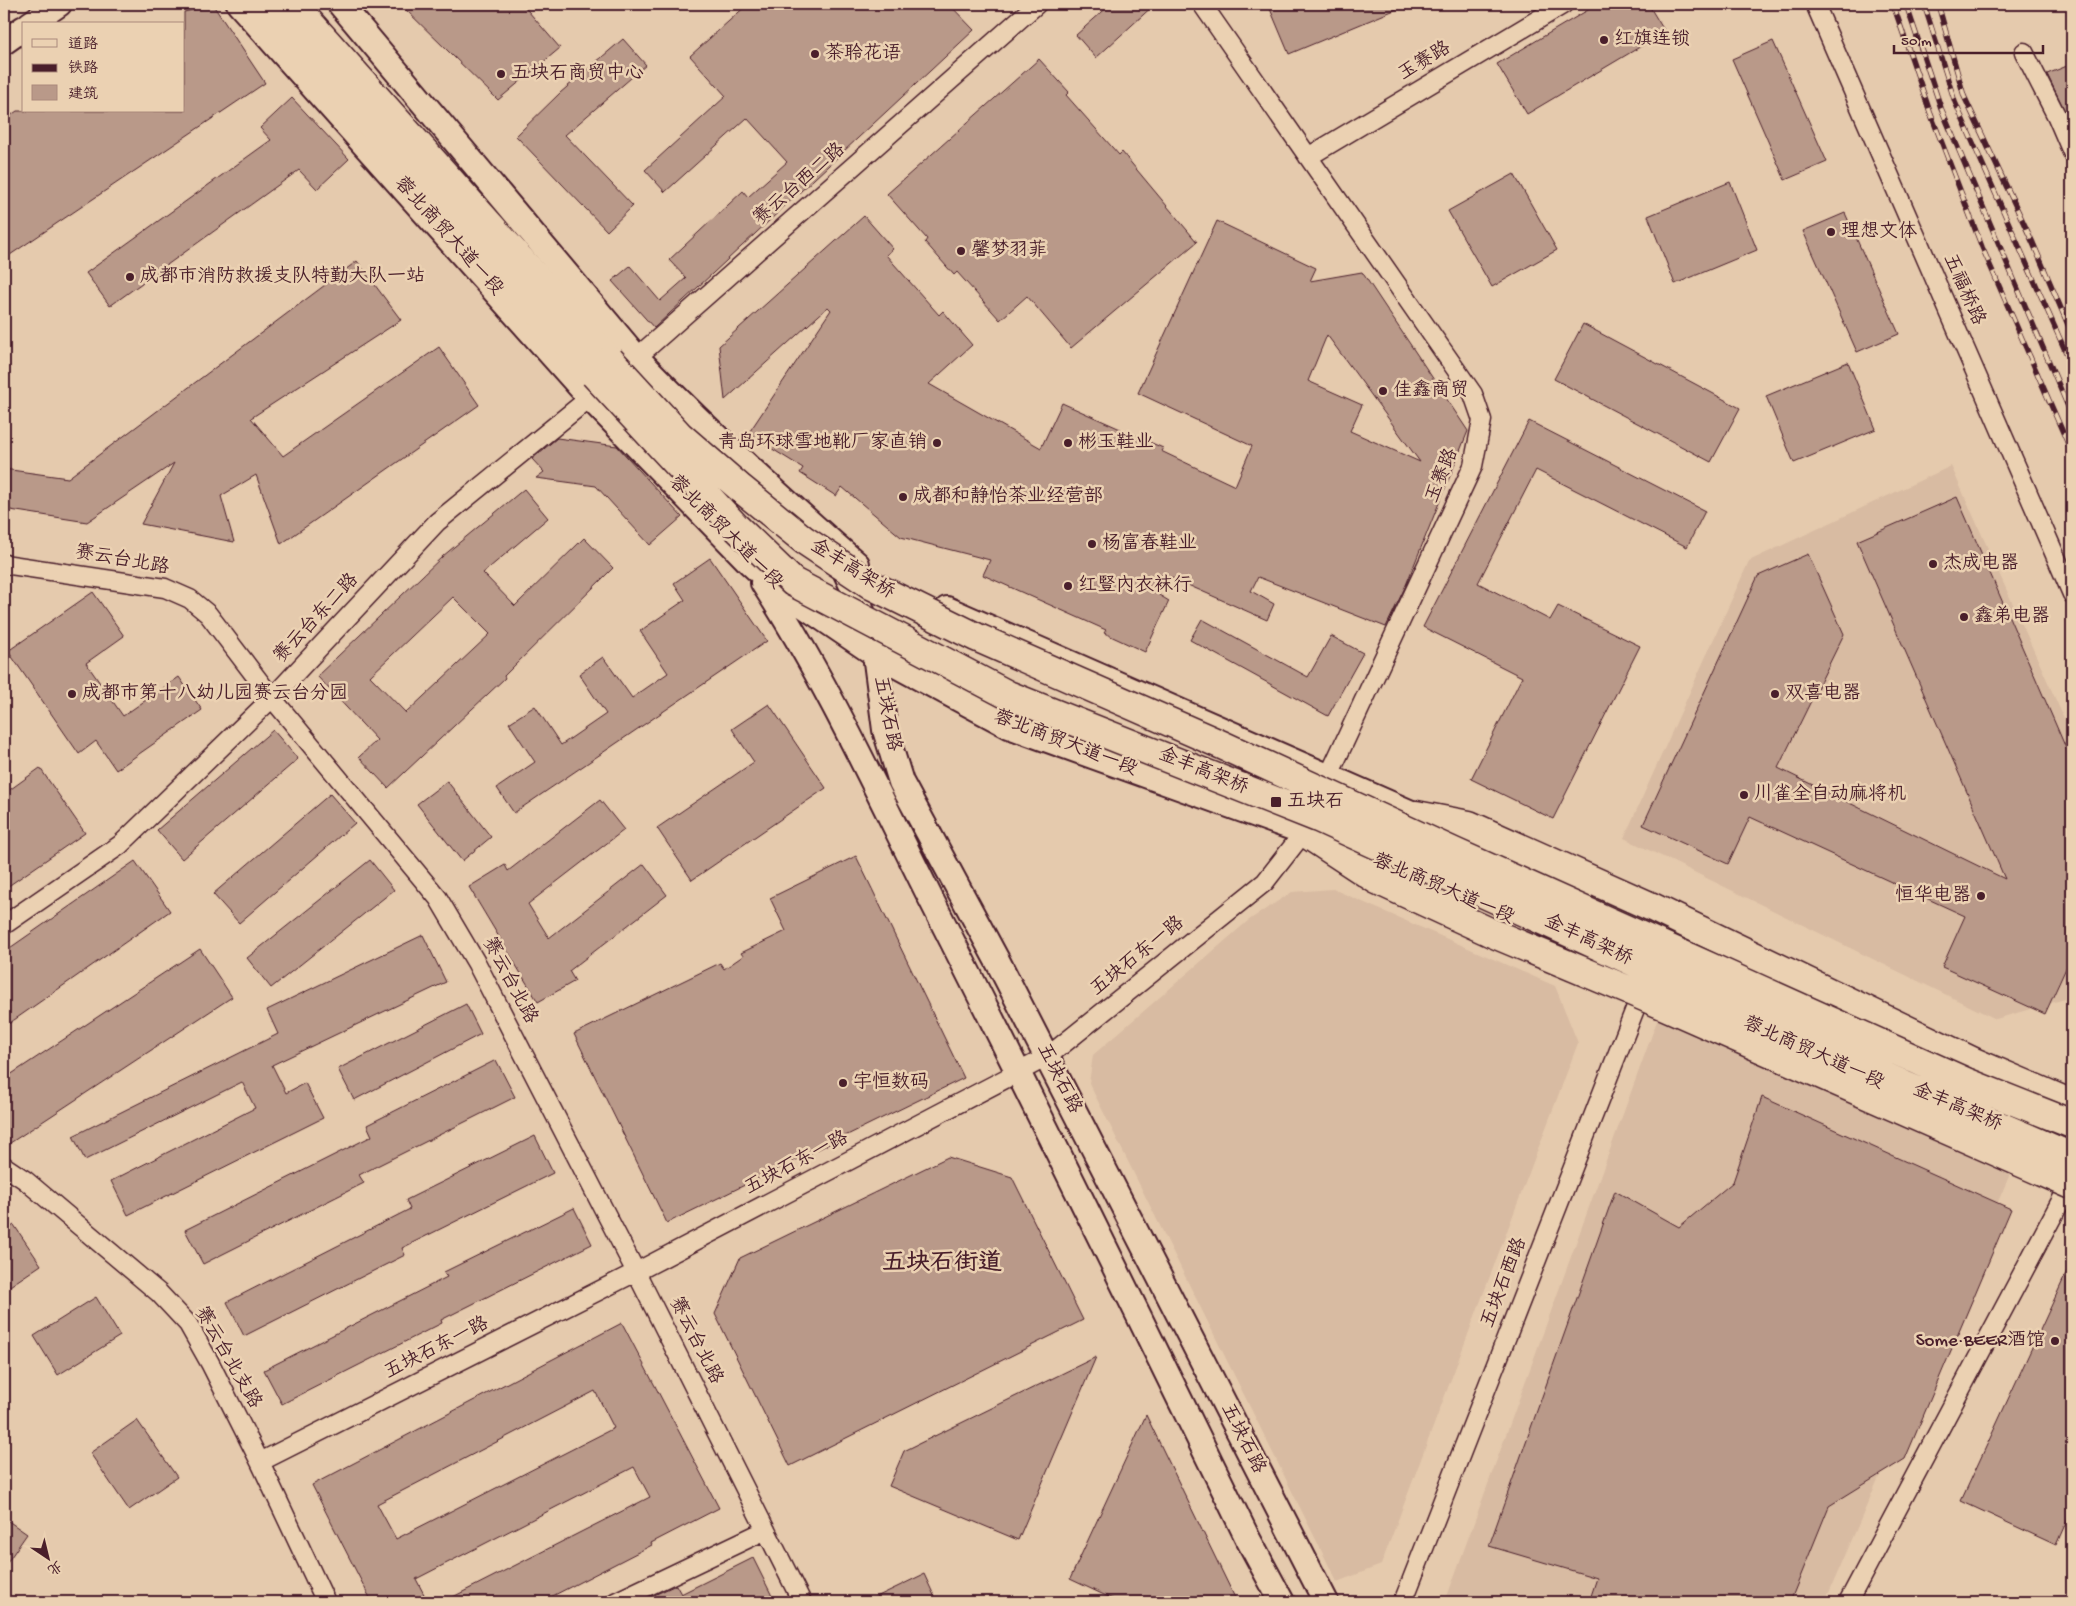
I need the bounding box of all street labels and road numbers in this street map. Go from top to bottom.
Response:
street label: 玉赛路 [1394,37,1455,87]
street label: 赛云台西二路 [749,138,851,231]
street label: 蓉北商贸大道一段 [389,172,508,301]
street label: 五福桥路 [1937,250,1990,329]
street label: 玉赛路 [1421,445,1464,507]
street label: 蓉北商贸大道一段 [663,470,788,595]
street label: 金丰高架桥 [806,534,899,605]
street label: 赛云台北路 [73,540,171,581]
street label: 赛云台东二路 [269,569,364,669]
street label: 五块石路 [867,674,906,754]
street label: 蓉北商贸大道一段 [990,705,1140,782]
street label: 金丰高架桥 [1155,743,1252,800]
street label: 蓉北商贸大道一段 [1369,849,1518,930]
street label: 金丰高架桥 [1540,910,1636,972]
street label: 五块石东一路 [1086,911,1190,1002]
street label: 赛云台北路 [477,933,542,1028]
street label: 蓉北商贸大道一段 [1739,1012,1888,1095]
street label: 五块石路 [1030,1039,1086,1118]
street label: 金丰高架桥 [1909,1078,2006,1137]
street label: 五块石东一路 [741,1126,853,1201]
street label: 五块石西路 [1476,1234,1533,1331]
street label: 赛云台北路 [663,1293,728,1389]
street label: 赛云台北支路 [189,1302,266,1413]
street label: 五块石东一路 [381,1312,493,1385]
street label: 五块石路 [1214,1399,1270,1478]

